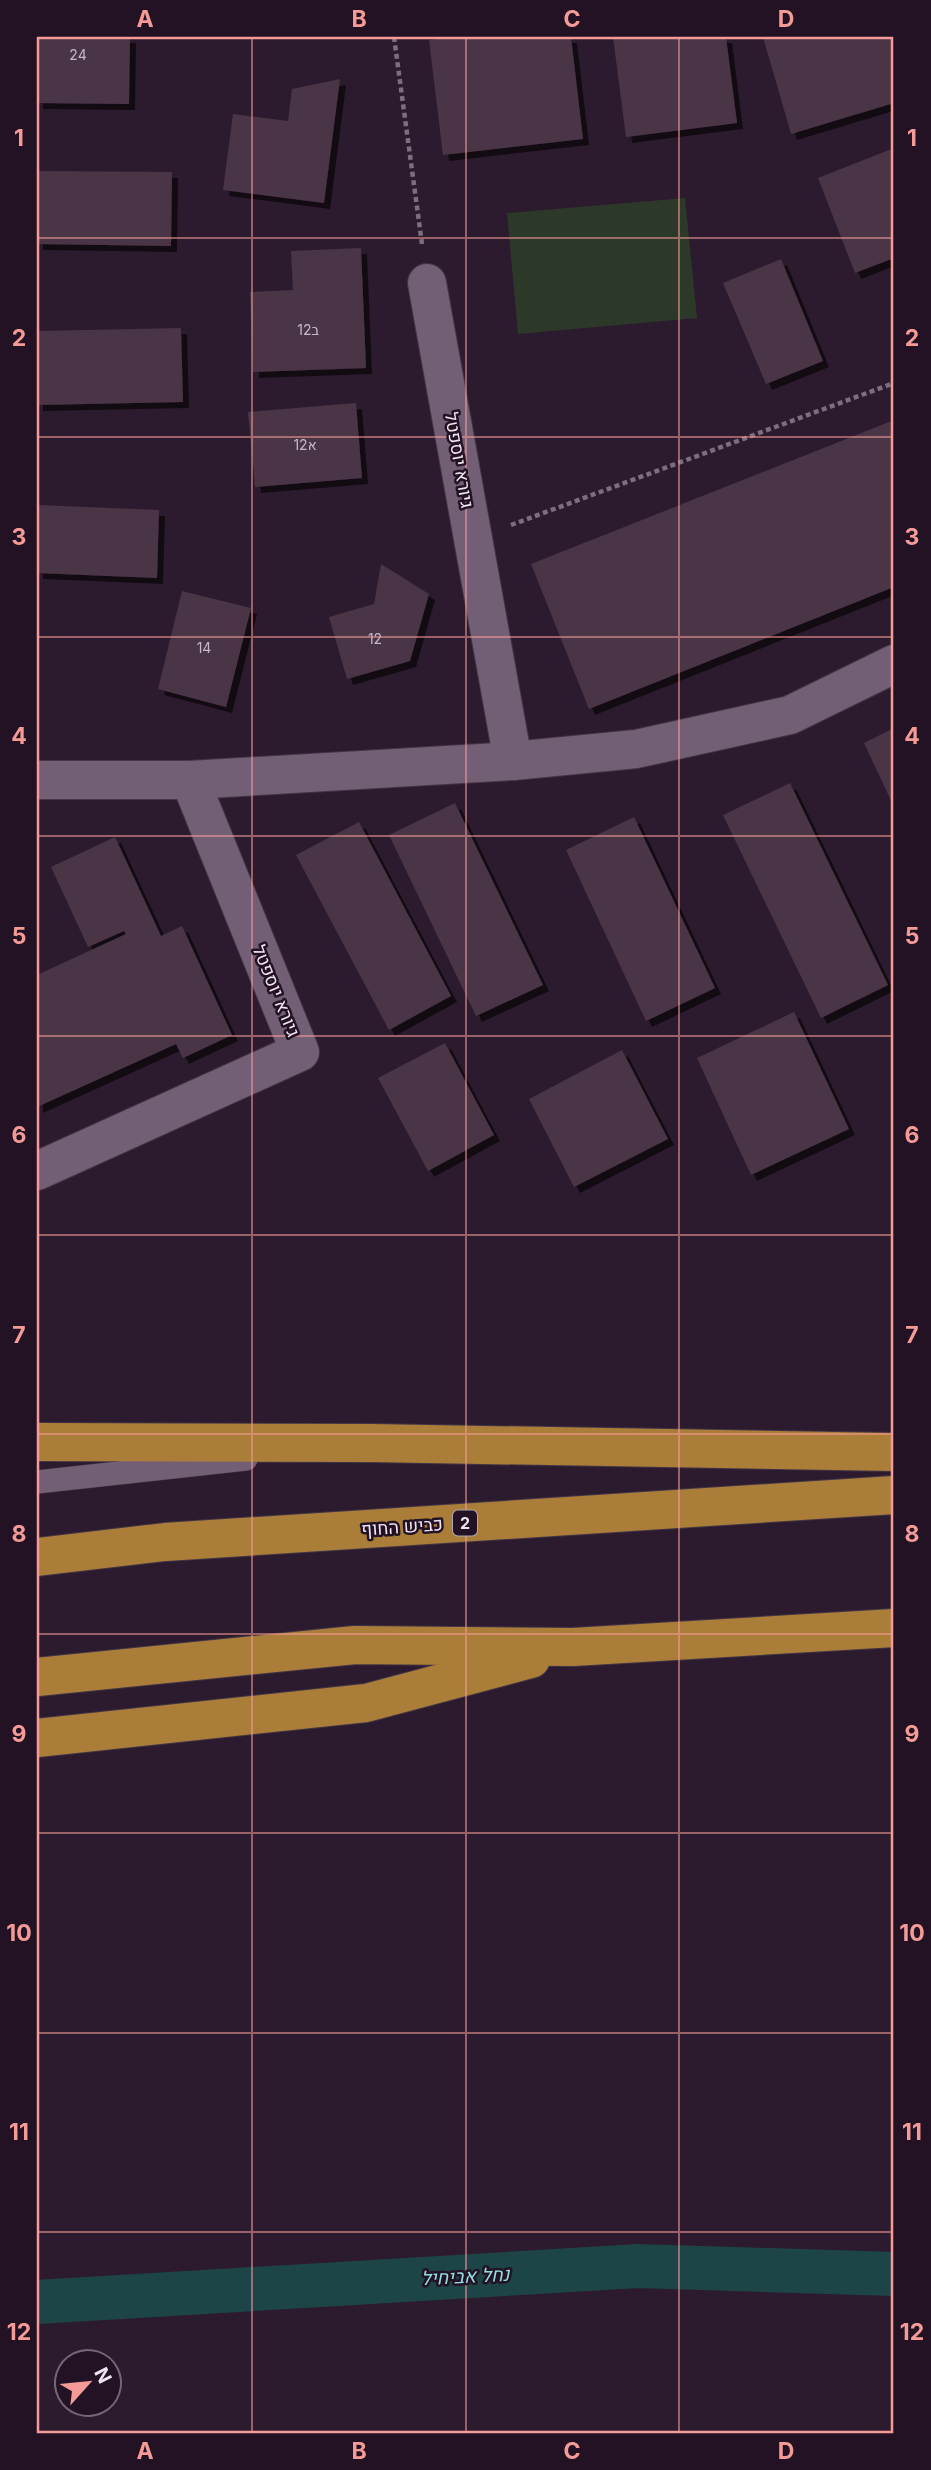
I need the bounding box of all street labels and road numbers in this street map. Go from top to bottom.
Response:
street label: גיורא יוספטל [441,410,478,510]
street label: גיורא יוספטל [249,942,304,1040]
road number: 2 [453,1511,477,1536]
street label: כביש החוף [361,1513,443,1540]

